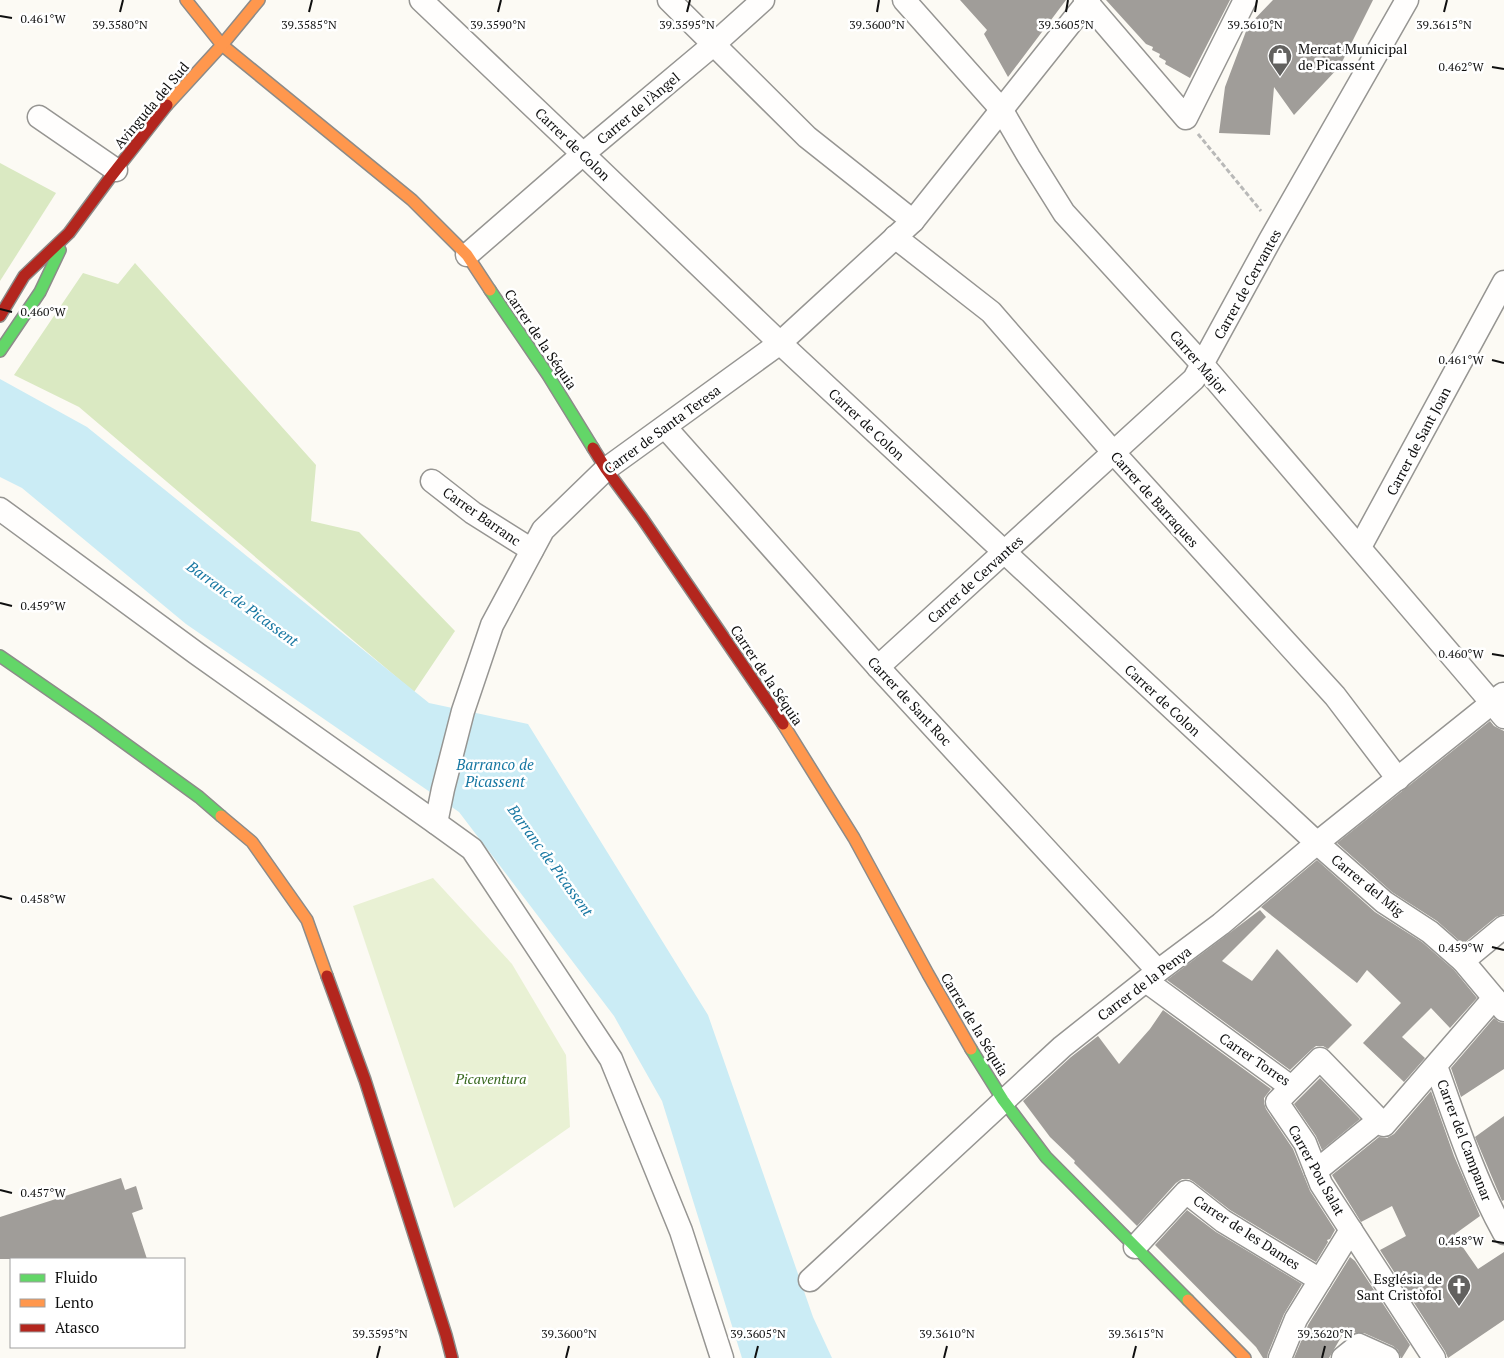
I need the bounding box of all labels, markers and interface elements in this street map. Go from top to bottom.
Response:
text: 0.461°W [20,11,66,26]
text: 39.3580°N [92,17,148,32]
text: 39.3585°N [281,17,337,32]
text: 39.3590°N [470,17,526,32]
text: 39.3595°N [659,17,715,32]
text: 39.3600°N [849,17,905,32]
text: 39.3605°N [1038,17,1094,32]
text: 39.3610°N [1227,17,1283,32]
text: 39.3615°N [1416,17,1472,32]
place label: Mercat Municipal de Picassent [1298,39,1407,74]
shop icon: Mercat Municipal de Picassent [1267,43,1293,77]
street label: Avinguda del Sud [109,58,193,152]
text: 0.462°W [1438,59,1484,74]
street label: Carrer de l'Àngel [592,68,684,148]
street label: Carrer de Colon [531,103,615,185]
street label: Carrer de Cervantes [1209,226,1285,342]
street label: Carrer de la Séquia [500,285,582,393]
text: 0.460°W [20,304,66,319]
street label: Carrer Major [1166,326,1232,399]
text: 0.461°W [1438,352,1484,367]
street label: Carrer de Santa Teresa [600,380,724,478]
street label: Carrer de Sant Joan [1381,383,1455,499]
street label: Carrer de Colon [825,384,910,465]
street label: Carrer de Barraques [1107,447,1203,551]
street label: Carrer Barranc [439,482,525,550]
street label: Carrer de Cervantes [923,531,1027,627]
water label: Barranc de Picassent [182,555,304,651]
text: 0.459°W [20,598,66,613]
street label: Carrer de la Séquia [726,621,808,729]
text: 0.460°W [1438,646,1484,661]
street label: Carrer de Sant Roc [864,652,956,750]
street label: Carrer de Colon [1121,660,1206,741]
water label: Barranco de Picassent [455,754,534,791]
water label: Barranc de Picassent [503,799,599,921]
street label: Carrer del Mig [1328,850,1409,921]
text: 0.458°W [20,891,66,906]
text: 0.459°W [1438,940,1484,955]
street label: Carrer de la Penya [1093,941,1195,1025]
street label: Carrer de la Séquia [937,969,1013,1079]
street label: Carrer Torres [1216,1028,1294,1090]
park label: Picaventura [455,1069,526,1088]
street label: Carrer del Campanar [1433,1076,1497,1204]
street label: Carrer Pou Salat [1284,1121,1350,1219]
text: 0.457°W [20,1185,66,1200]
street label: Carrer de les Dames [1190,1190,1304,1274]
text: 0.458°W [1438,1233,1484,1248]
legend [10,1258,185,1348]
text: Fluido [55,1267,97,1287]
place label: Església de Sant Cristòfol [1356,1269,1442,1304]
church icon: Església de Sant Cristòfol [1446,1273,1472,1307]
text: Lento [55,1292,94,1312]
text: Atasco [55,1317,99,1337]
text: 39.3595°N [352,1326,408,1341]
text: 39.3600°N [541,1326,597,1341]
text: 39.3605°N [730,1326,786,1341]
text: 39.3610°N [919,1326,975,1341]
text: 39.3615°N [1108,1326,1164,1341]
text: 39.3620°N [1297,1326,1353,1341]

